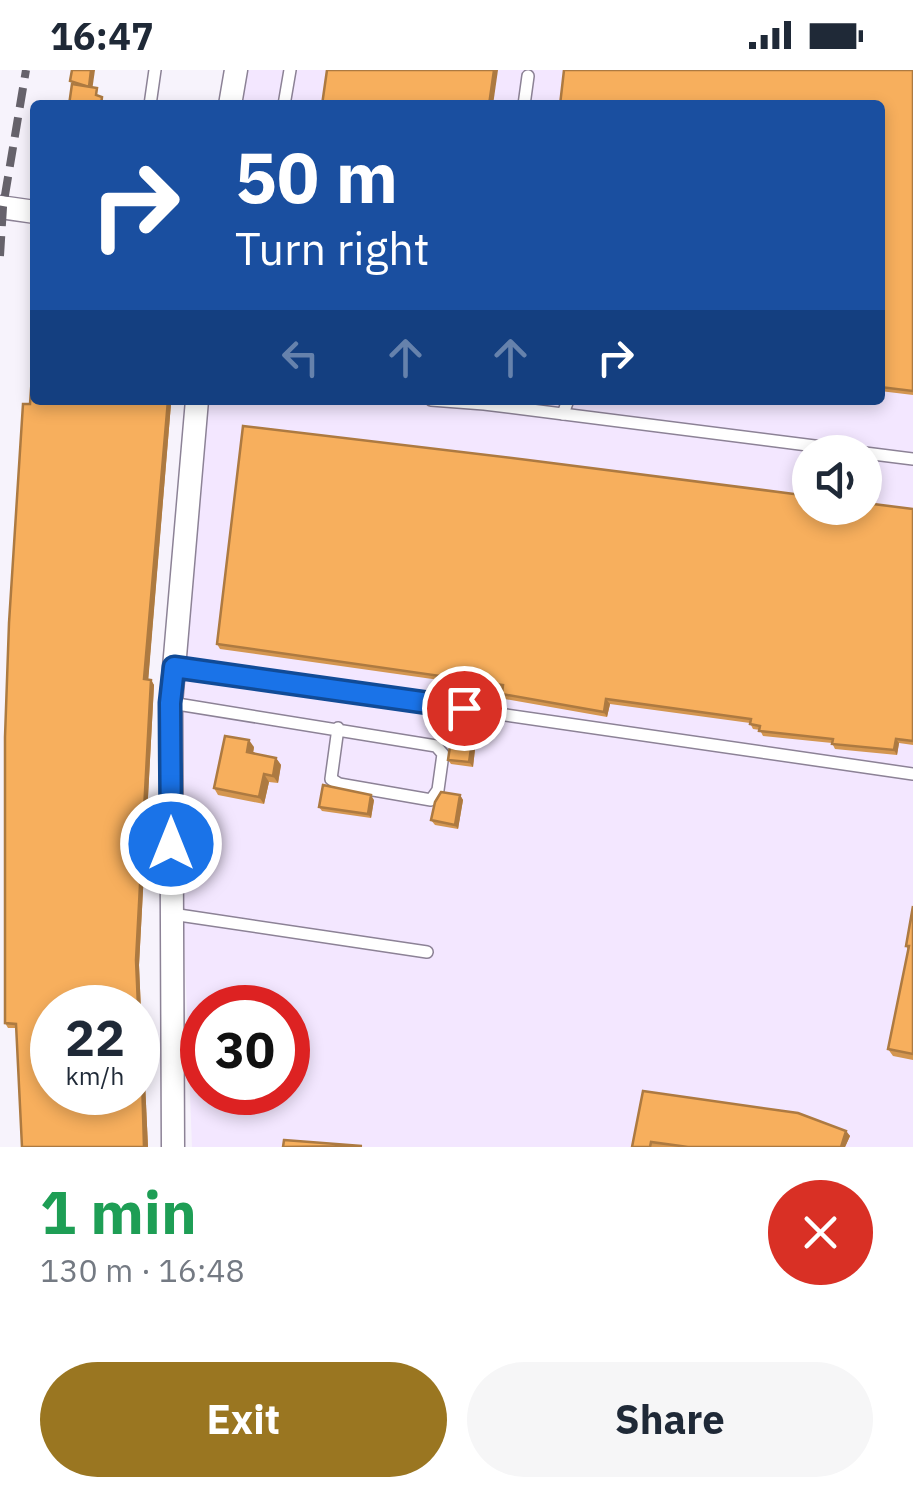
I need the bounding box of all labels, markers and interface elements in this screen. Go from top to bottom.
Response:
text: 16:47 [50,11,154,60]
text: 50 m [235,131,398,222]
icon: right [70,140,200,270]
text: Turn right [235,219,430,277]
icon: left [273,330,328,385]
icon: ahead [378,330,433,385]
icon: ahead [483,330,538,385]
icon: right [588,330,643,385]
map controls [792,435,882,525]
button: sound [792,435,882,525]
pin [422,666,507,751]
icon: arrive [437,681,492,736]
position arrow [119,792,223,896]
speed limit sign: 30 [180,985,310,1115]
text: 22 [65,1005,125,1070]
text: km/h [66,1059,124,1092]
text: 1 min [40,1172,197,1251]
button: close [768,1180,873,1285]
text: 130 m · 16:48 [40,1249,245,1291]
button: Exit [40,1362,447,1477]
button: Share [467,1362,873,1477]

